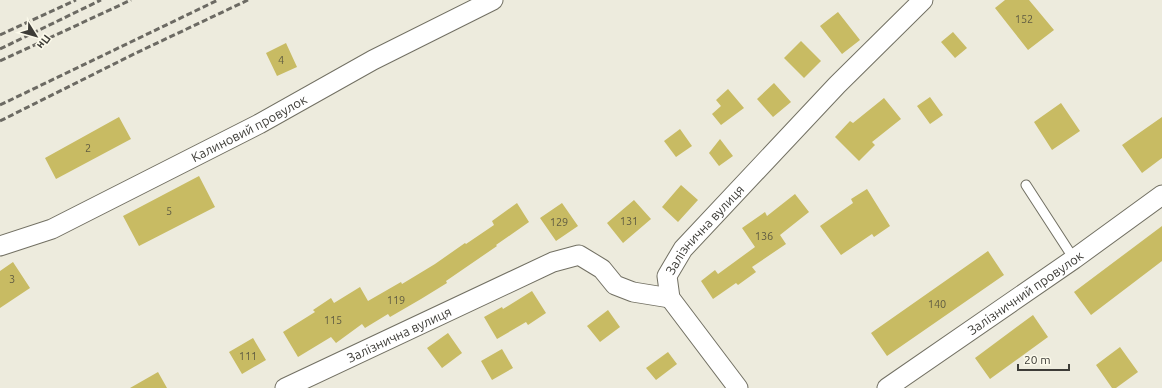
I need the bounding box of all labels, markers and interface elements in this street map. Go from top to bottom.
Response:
house number: 152 [1015,13,1033,25]
north arrow [16,16,56,56]
text: Пн [35,33,53,51]
house number: 4 [278,54,284,66]
street label: Калиновий провулок [189,92,309,164]
house number: 2 [85,142,91,154]
street label: Залізнична вулиця [663,182,747,277]
house number: 5 [166,205,172,217]
house number: 131 [620,215,638,227]
house number: 129 [550,216,568,228]
house number: 136 [755,230,773,242]
street label: Залізничний провулок [965,248,1086,337]
house number: 3 [9,273,15,285]
house number: 119 [387,294,405,306]
house number: 140 [928,298,946,310]
street label: Залізнична вулиця [345,304,453,365]
house number: 115 [324,314,342,326]
scale bar [1018,346,1069,372]
house number: 111 [239,350,257,362]
text: 20 m [1024,353,1051,366]

